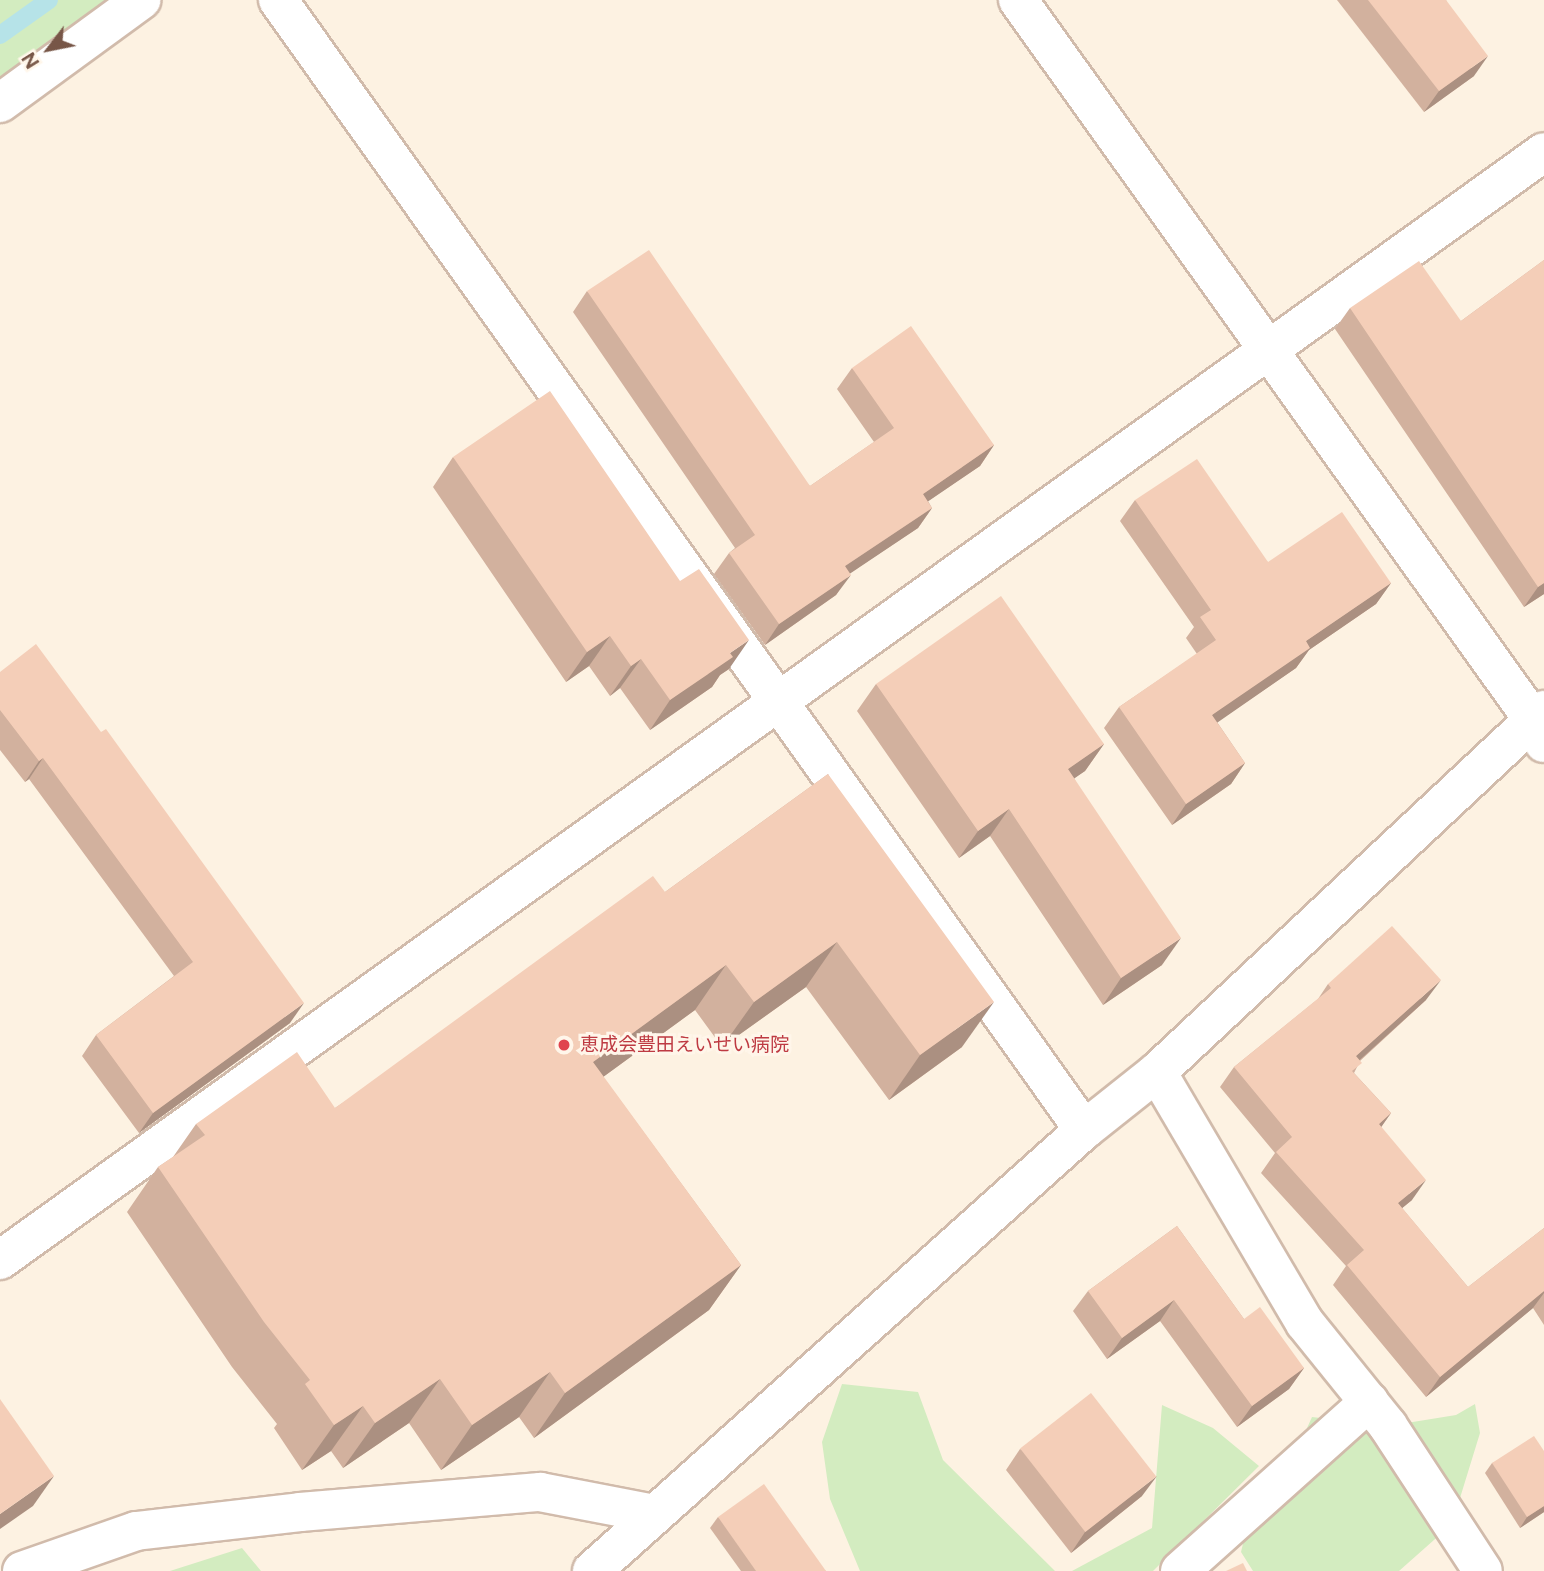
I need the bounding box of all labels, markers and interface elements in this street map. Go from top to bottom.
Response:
north arrow [14,14,84,84]
text: N [17,48,44,73]
place label: 恵成会豊田えいせい病院 [580,1034,789,1056]
marker: 恵成会豊田えいせい病院 [554,1035,574,1055]

